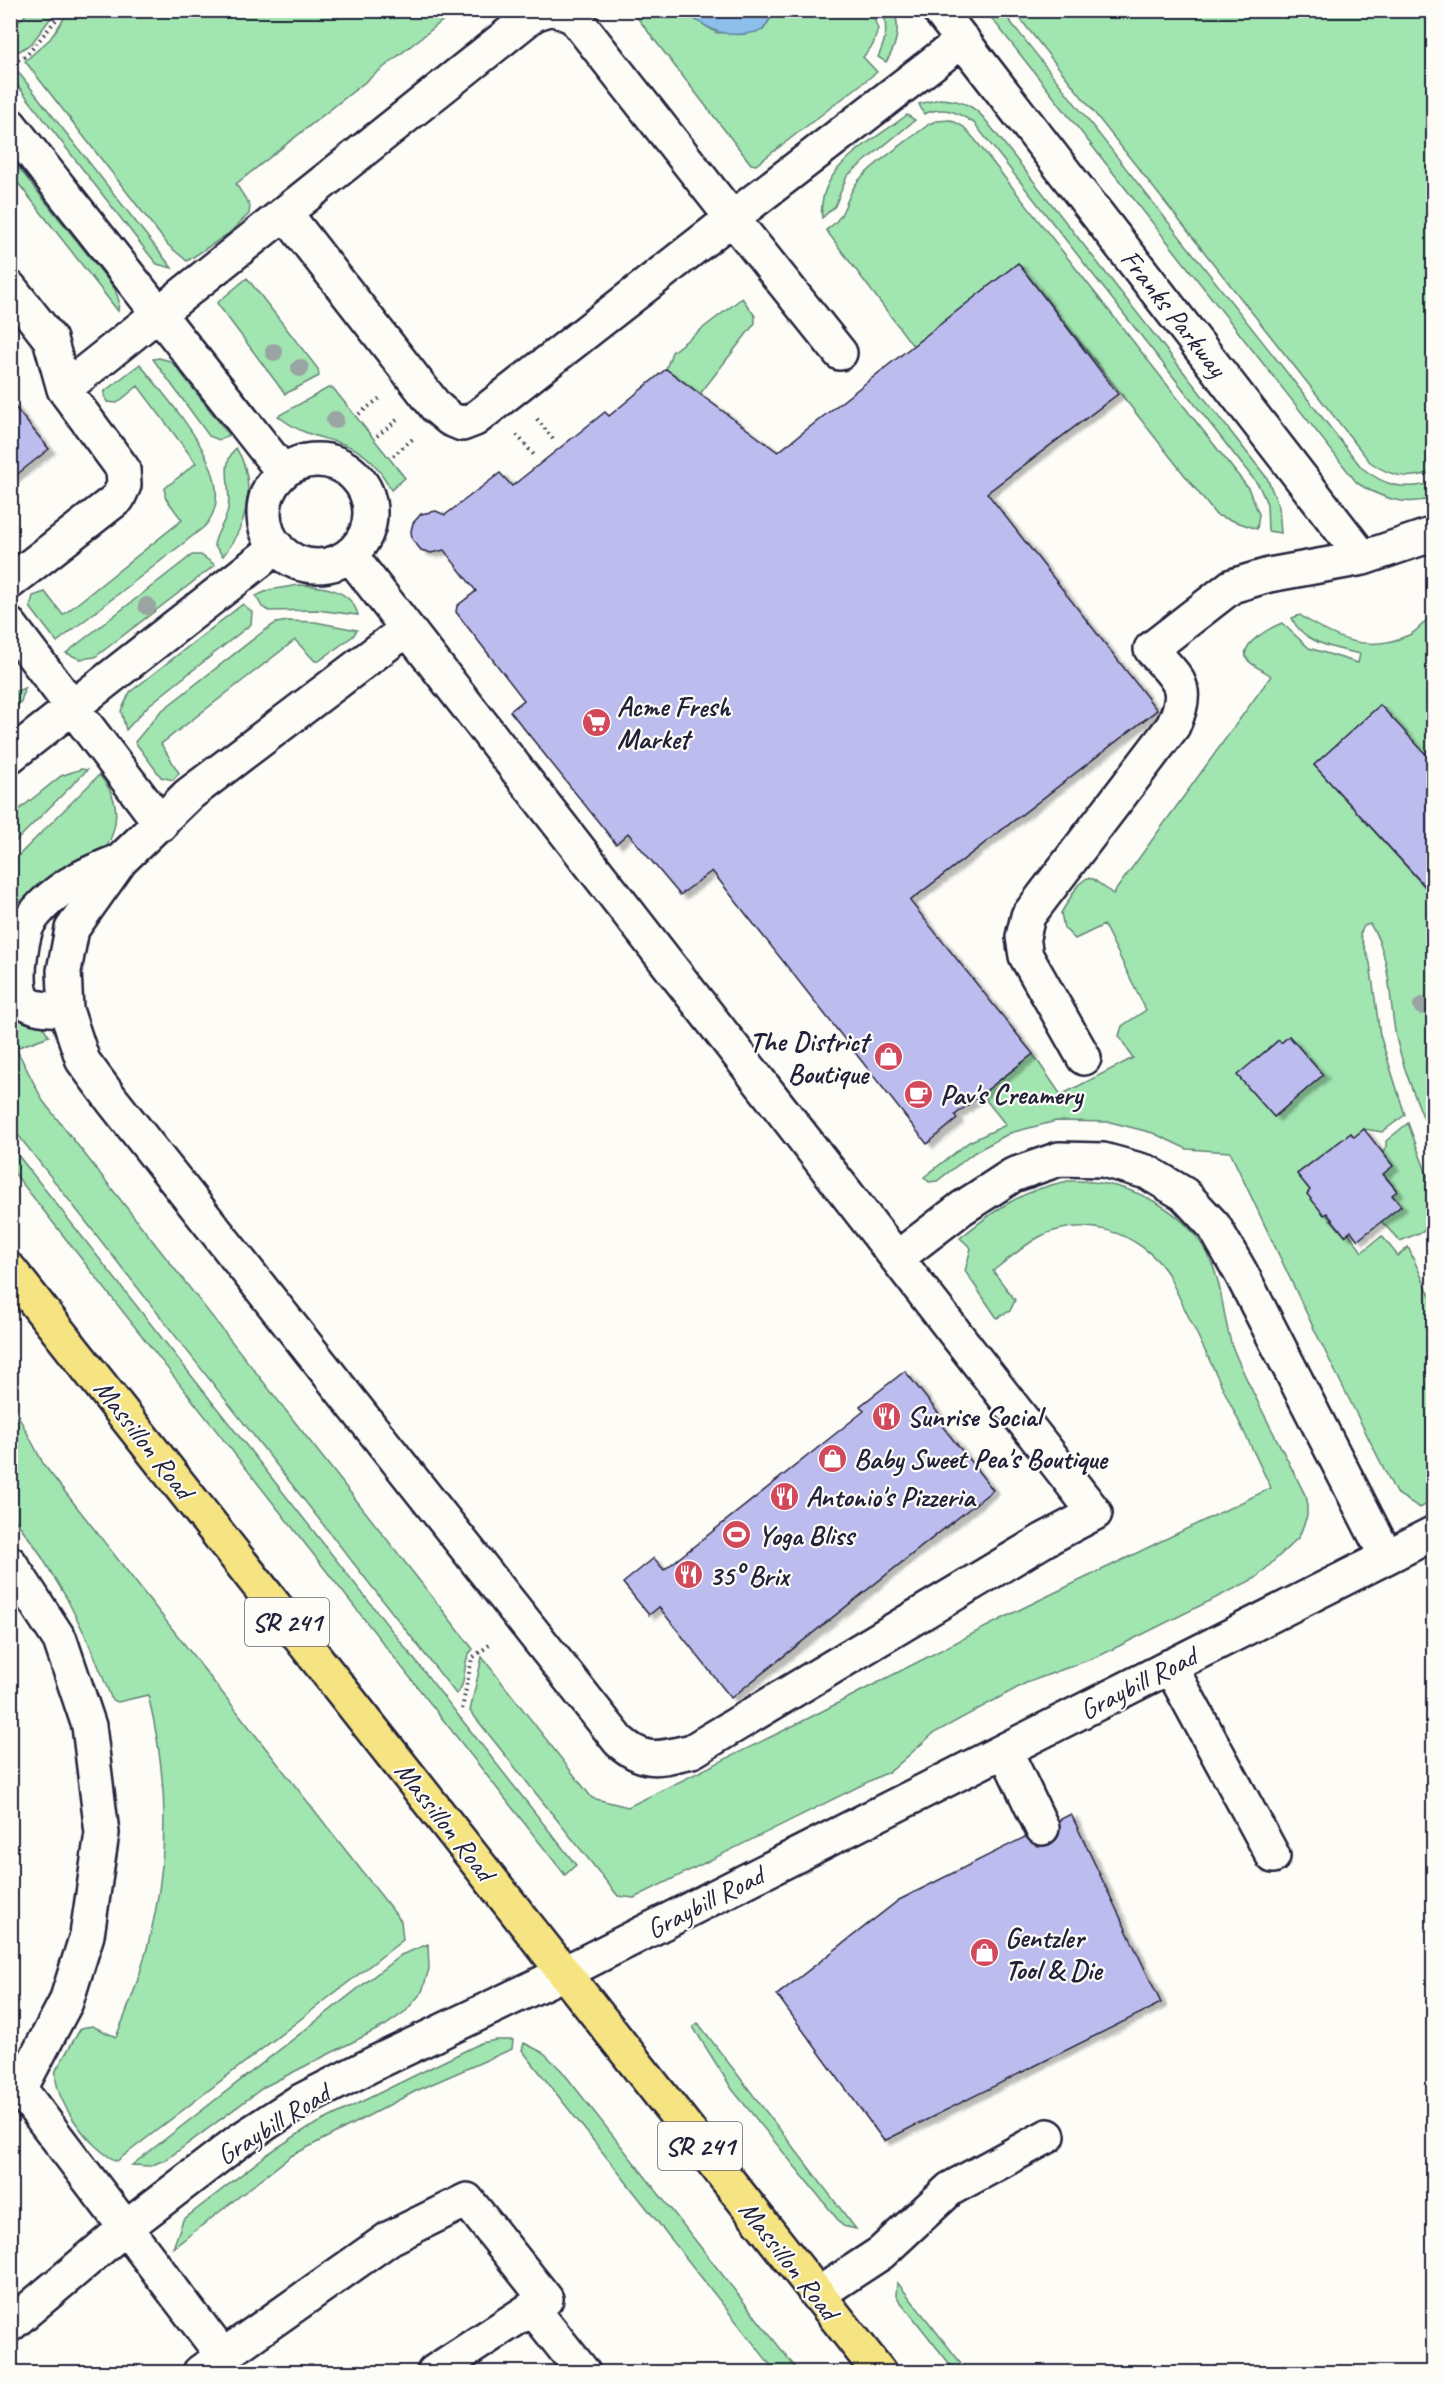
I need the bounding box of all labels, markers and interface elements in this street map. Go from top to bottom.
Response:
street label: Franks Parkway [1113,242,1236,386]
place label: Acme Fresh Market [617,689,731,756]
supermarket icon: Acme Fresh Market [580,706,612,738]
place label: The District Boutique [749,1024,873,1091]
shop icon: The District Boutique [873,1041,905,1073]
place label: Pav's Creamery [940,1077,1085,1113]
cafe icon: Pav's Creamery [903,1078,935,1110]
street label: Massillon Road [86,1372,204,1509]
place label: Sunrise Social [907,1399,1046,1434]
restaurant icon: Sunrise Social [870,1400,902,1432]
place label: Baby Sweet Pea's Boutique [854,1441,1109,1477]
shop icon: Baby Sweet Pea's Boutique [817,1442,849,1474]
place label: Antonio's Pizzeria [806,1479,977,1514]
restaurant icon: Antonio's Pizzeria [769,1480,801,1512]
place label: Yoga Bliss [758,1518,857,1553]
sports icon: Yoga Bliss [721,1519,753,1551]
place label: 35° Brix [709,1558,791,1593]
restaurant icon: 35° Brix [672,1559,704,1591]
road number: SR 241 [245,1598,329,1646]
street label: Graybill Road [1074,1637,1206,1727]
street label: Massillon Road [387,1754,505,1891]
street label: Graybill Road [641,1856,773,1946]
place label: Gentzler Tool & Die [1005,1920,1104,1987]
shop icon: Gentzler Tool & Die [968,1937,1000,1969]
street label: Graybill Road [210,2073,339,2172]
road number: SR 241 [658,2122,742,2170]
street label: Massillon Road [731,2193,849,2330]

